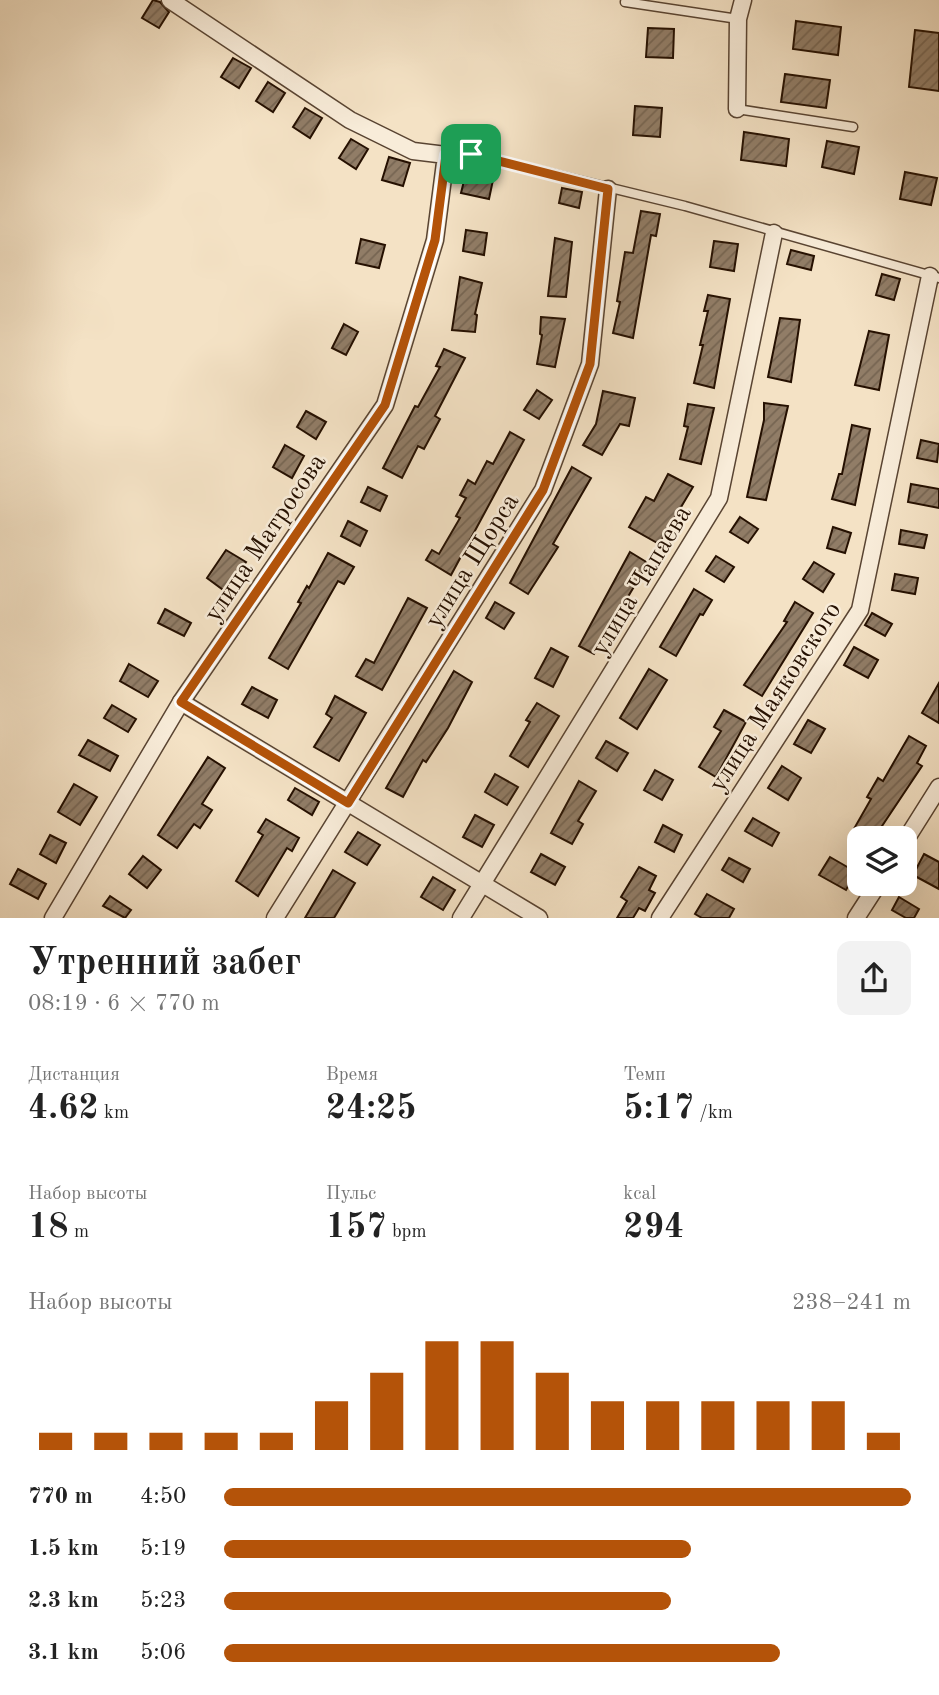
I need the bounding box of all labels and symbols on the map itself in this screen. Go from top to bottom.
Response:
pin [441,124,501,184]
street label: улица Матросова [200,449,331,627]
street label: улица Щорса [421,489,524,633]
street label: улица Чапаева [587,501,697,661]
street label: улица Маяковского [705,598,847,797]

